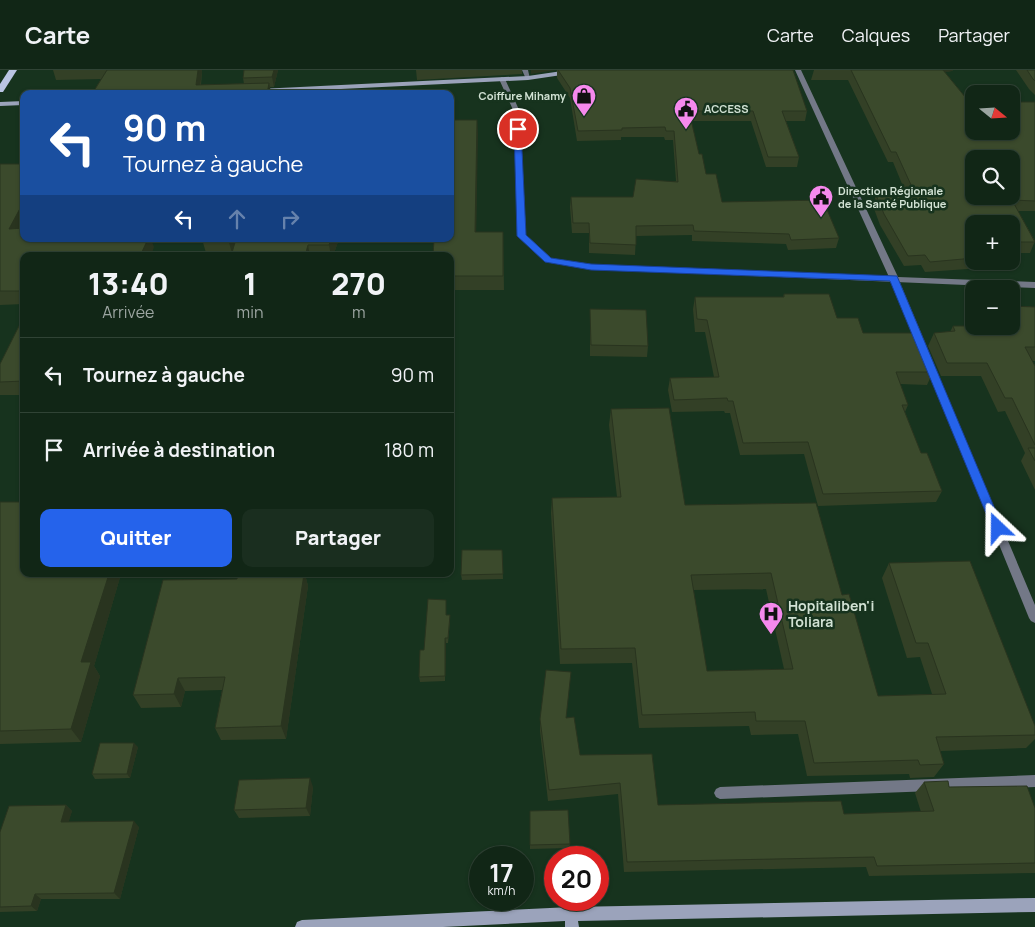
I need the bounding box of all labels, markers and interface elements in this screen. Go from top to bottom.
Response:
text: Carte [25,18,90,51]
text: Carte [767,23,814,47]
text: Calques [842,23,910,47]
text: Partager [938,23,1010,47]
shop icon: Coiffure Mihamy [571,83,597,117]
north arrow [965,85,1020,140]
map controls [965,85,1020,335]
place label: Coiffure Mihamy [479,88,567,103]
public building icon: ACCESS [673,96,699,130]
place label: ACCESS [704,101,748,116]
text: 90 m [123,104,206,152]
pin [497,108,539,150]
icon: left [40,110,105,175]
icon: arrive [504,115,532,143]
text: Tournez à gauche [123,149,303,179]
button: search [965,150,1020,205]
place label: Direction Régionale de la Santé Publique [838,183,947,211]
public building icon: Direction Régionale de la Santé Publique [808,184,834,218]
icon: left [170,205,198,233]
icon: ahead [223,205,251,233]
icon: right [276,205,304,233]
button: + [965,215,1020,270]
text: 13:40 [88,263,169,304]
text: 1 [243,263,257,304]
text: 270 [331,263,386,304]
button: − [965,280,1020,335]
text: Arrivée [102,301,154,323]
text: min [237,301,263,323]
text: m [352,301,365,323]
icon: left [40,361,68,389]
text: Tournez à gauche [83,362,245,388]
text: 90 m [391,362,434,388]
icon: arrive [40,436,68,464]
text: Arrivée à destination [83,437,275,463]
text: 180 m [384,437,434,463]
position arrow [971,501,1023,553]
button: Quitter [40,509,232,567]
button: Partager [242,509,434,567]
place label: Hopitaliben'i Toliara [788,596,874,631]
hospital icon: Hopitaliben'i Toliara [758,601,784,635]
speed limit sign: 20 [544,846,609,911]
text: 17 [489,855,514,890]
text: km/h [488,882,515,899]

